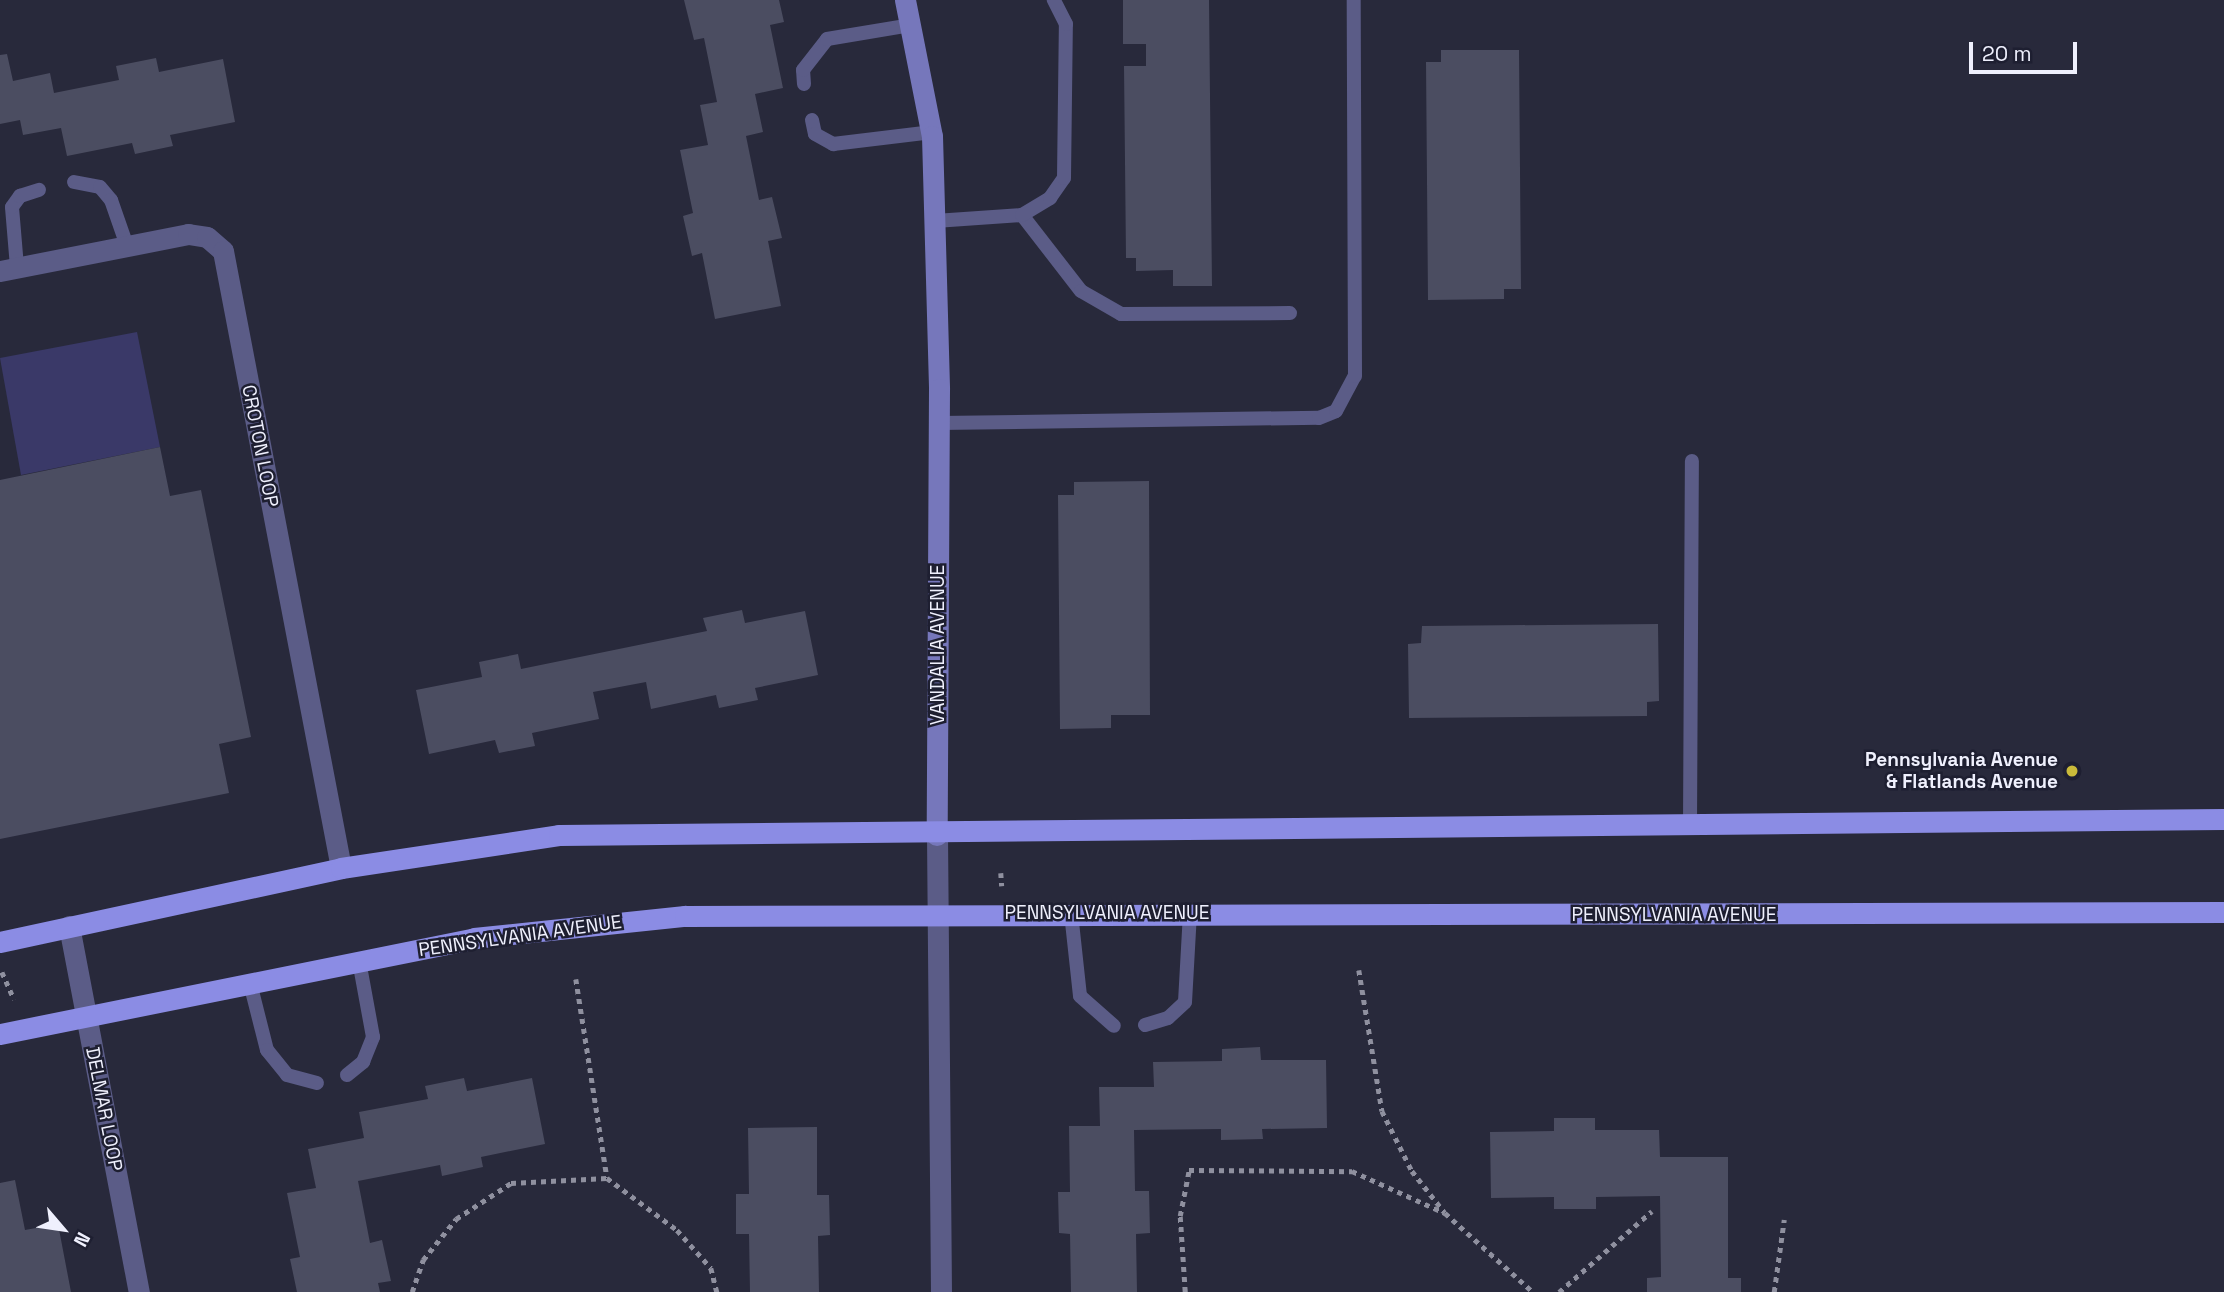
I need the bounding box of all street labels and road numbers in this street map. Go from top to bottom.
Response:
street label: CROTON LOOP [237,383,283,509]
street label: VANDALIA AVENUE [927,565,949,725]
street label: PENNSYLVANIA AVENUE [1004,902,1210,924]
street label: PENNSYLVANIA AVENUE [1571,904,1777,926]
street label: PENNSYLVANIA AVENUE [417,910,623,962]
street label: DELMAR LOOP [81,1045,127,1173]

